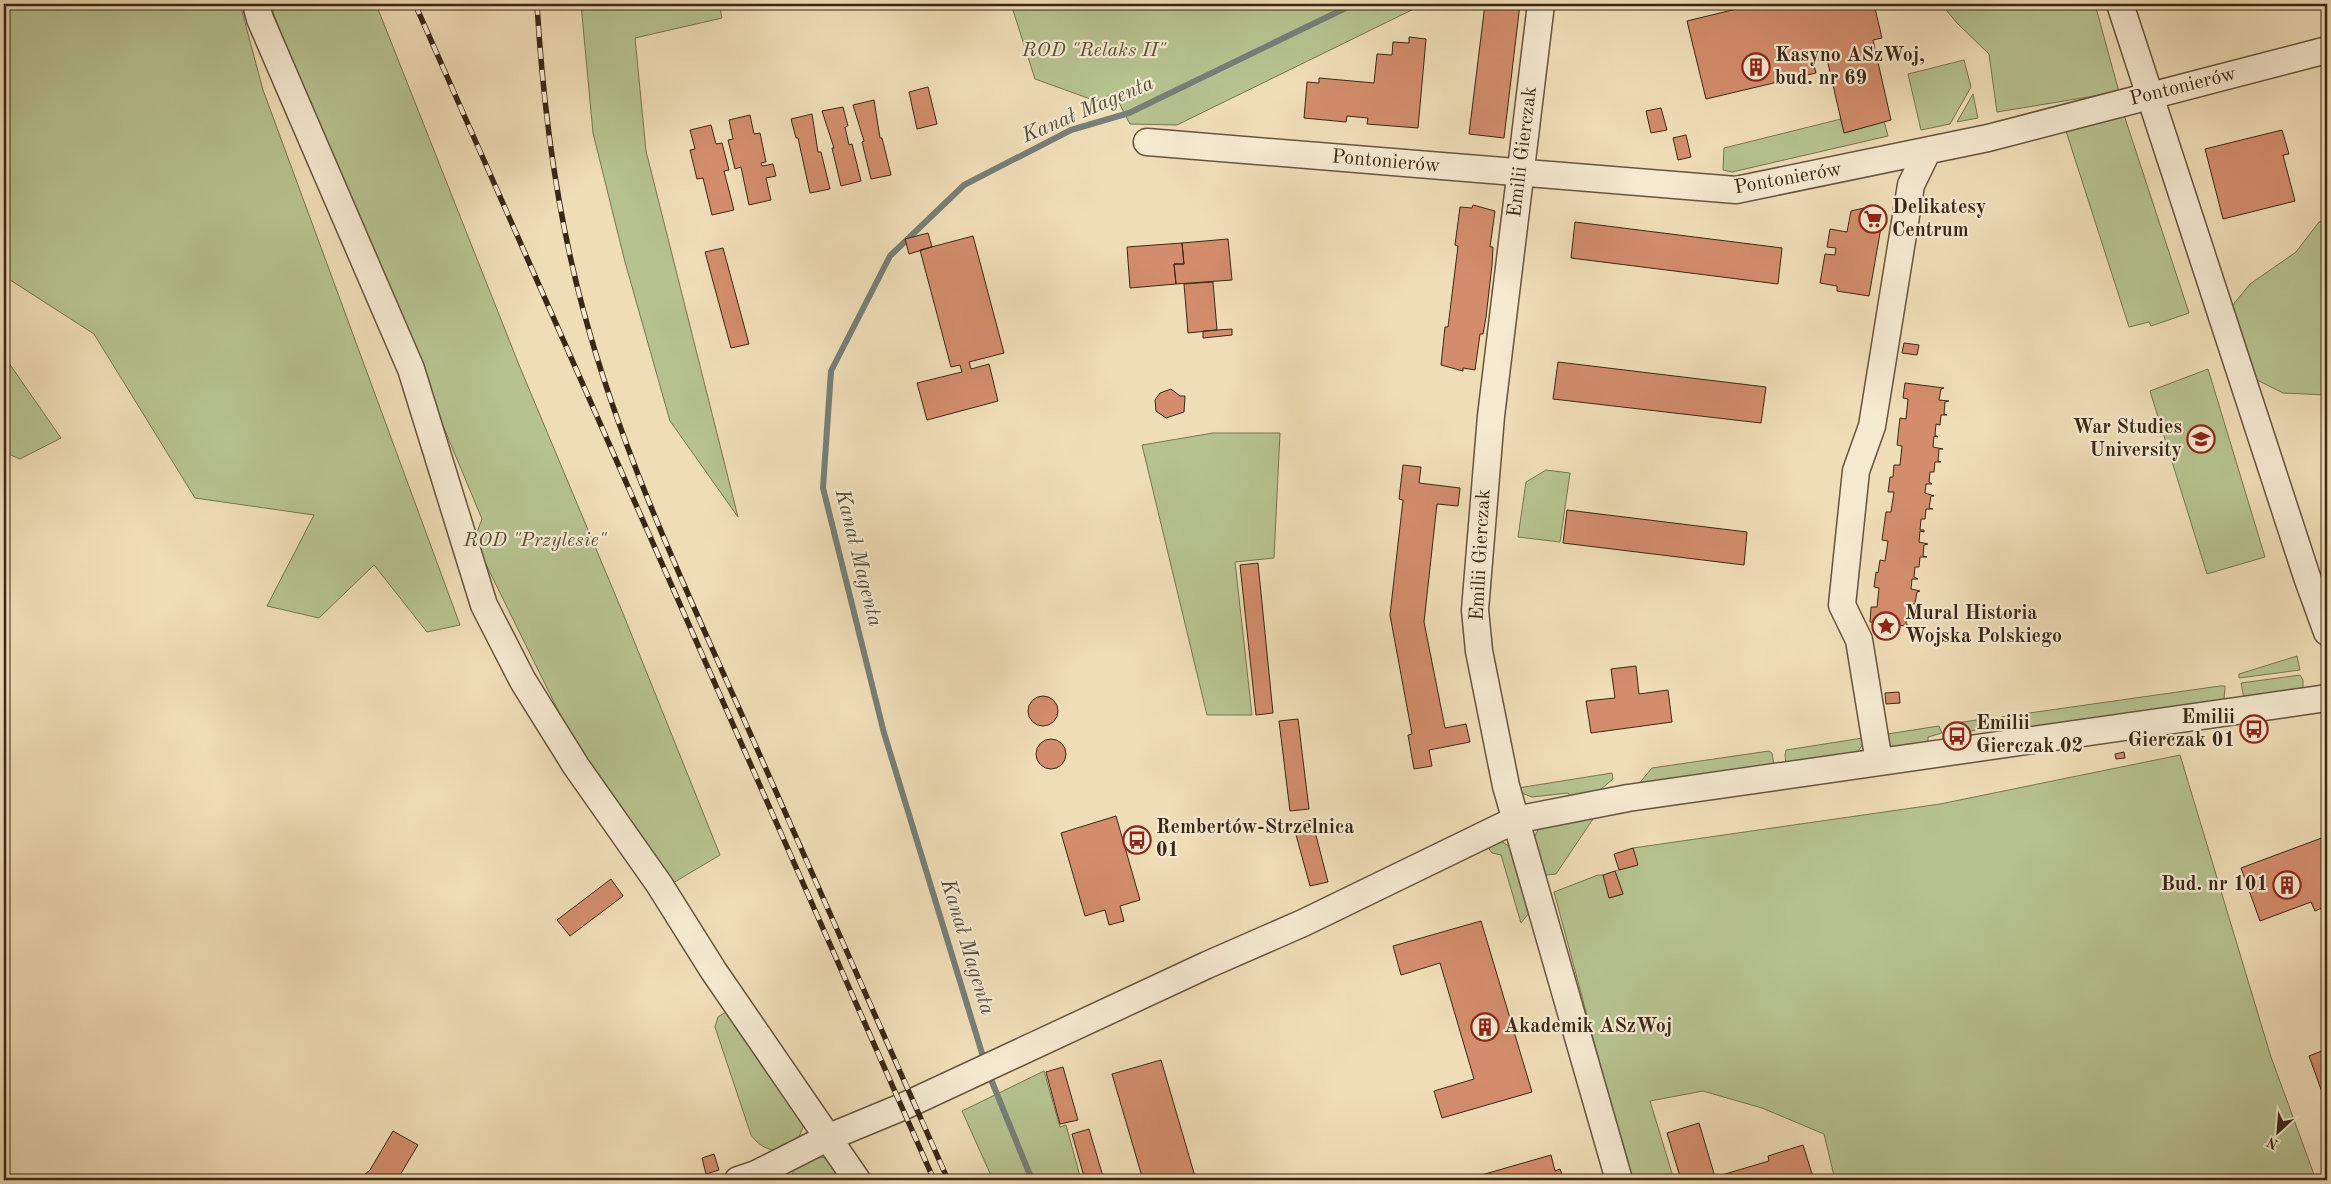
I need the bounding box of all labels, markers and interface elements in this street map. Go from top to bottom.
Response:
park label: ROD "Relaks II" [1021,41,1167,61]
place label: Kasyno ASzWoj, bud. nr 69 [1775,46,1925,89]
building icon: Kasyno ASzWoj, bud. nr 69 [1741,52,1771,82]
street label: Pontonierów [2128,64,2239,110]
water label: Kanał Magenta [1018,73,1157,148]
street label: Emilii Gierczak [1505,85,1541,219]
street label: Pontonierów [1331,147,1442,177]
street label: Pontonierów [1733,160,1844,198]
place label: Delikatesy Centrum [1892,198,1986,241]
supermarket icon: Delikatesy Centrum [1858,204,1888,234]
place label: War Studies University [2073,418,2182,461]
school or university icon: War Studies University [2186,424,2216,454]
water label: Kanał Magenta [831,486,885,629]
street label: Emilii Gierczak [1468,489,1494,621]
park label: ROD "Przylesie" [463,531,608,551]
place label: Mural Historia Wojska Polskiego [1905,604,2062,647]
place icon: Mural Historia Wojska Polskiego [1871,611,1901,641]
place label: Emilii Gierczak 01 [2128,708,2235,751]
place label: Emilii Gierczak 02 [1976,714,2083,757]
bus stop icon: Emilii Gierczak 01 [2239,714,2269,744]
bus stop icon: Emilii Gierczak 02 [1942,721,1972,751]
place label: Rembertów-Strzelnica 01 [1156,818,1354,861]
bus stop icon: Rembertów-Strzelnica 01 [1122,825,1152,855]
building icon: Bud. nr 101 [2272,870,2302,900]
place label: Bud. nr 101 [2161,875,2268,895]
water label: Kanał Magenta [936,876,998,1018]
building icon: Akademik ASzWoj [1470,1012,1500,1042]
place label: Akademik ASzWoj [1504,1017,1672,1037]
north arrow [2254,1106,2304,1156]
text: N [2265,1134,2281,1151]

